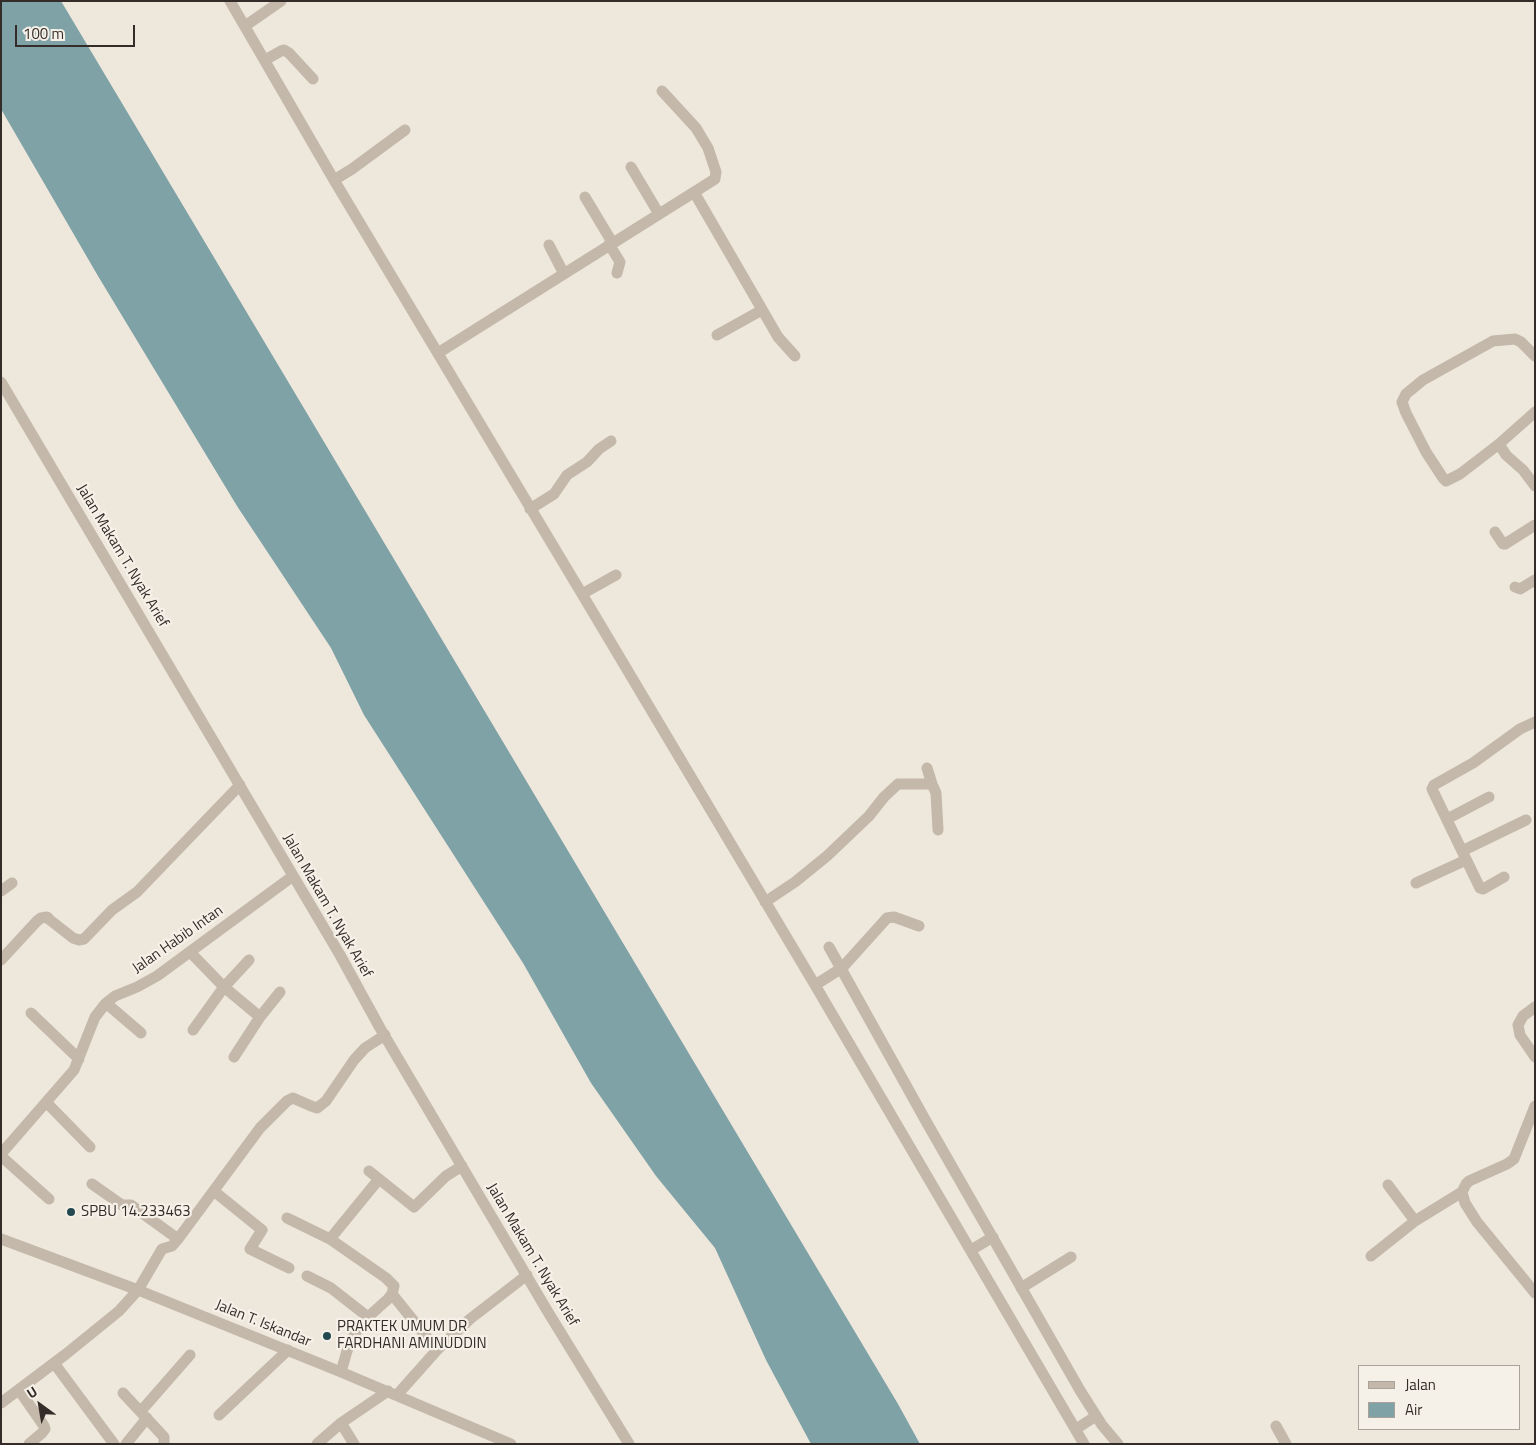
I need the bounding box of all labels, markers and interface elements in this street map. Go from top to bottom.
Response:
scale bar [18,15,138,47]
text: 100 m [23,22,64,45]
street label: Jalan Makam T. Nyak Arief [72,481,172,631]
street label: Jalan Makam T. Nyak Arief [278,831,376,981]
street label: Jalan Habib Intan [129,902,227,978]
street label: Jalan Makam T. Nyak Arief [482,1180,582,1330]
place label: SPBU 14.233463 [81,1203,191,1221]
marker: SPBU 14.233463 [65,1206,77,1218]
street label: Jalan T. Iskandar [212,1297,314,1351]
place label: PRAKTEK UMUM DR FARDHANI AMINUDDIN [337,1318,487,1353]
marker: PRAKTEK UMUM DR FARDHANI AMINUDDIN [321,1330,333,1342]
legend [1358,1365,1521,1430]
text: Jalan [1405,1373,1436,1396]
north arrow [15,1380,65,1430]
text: U [22,1381,41,1403]
text: Air [1405,1398,1422,1421]

